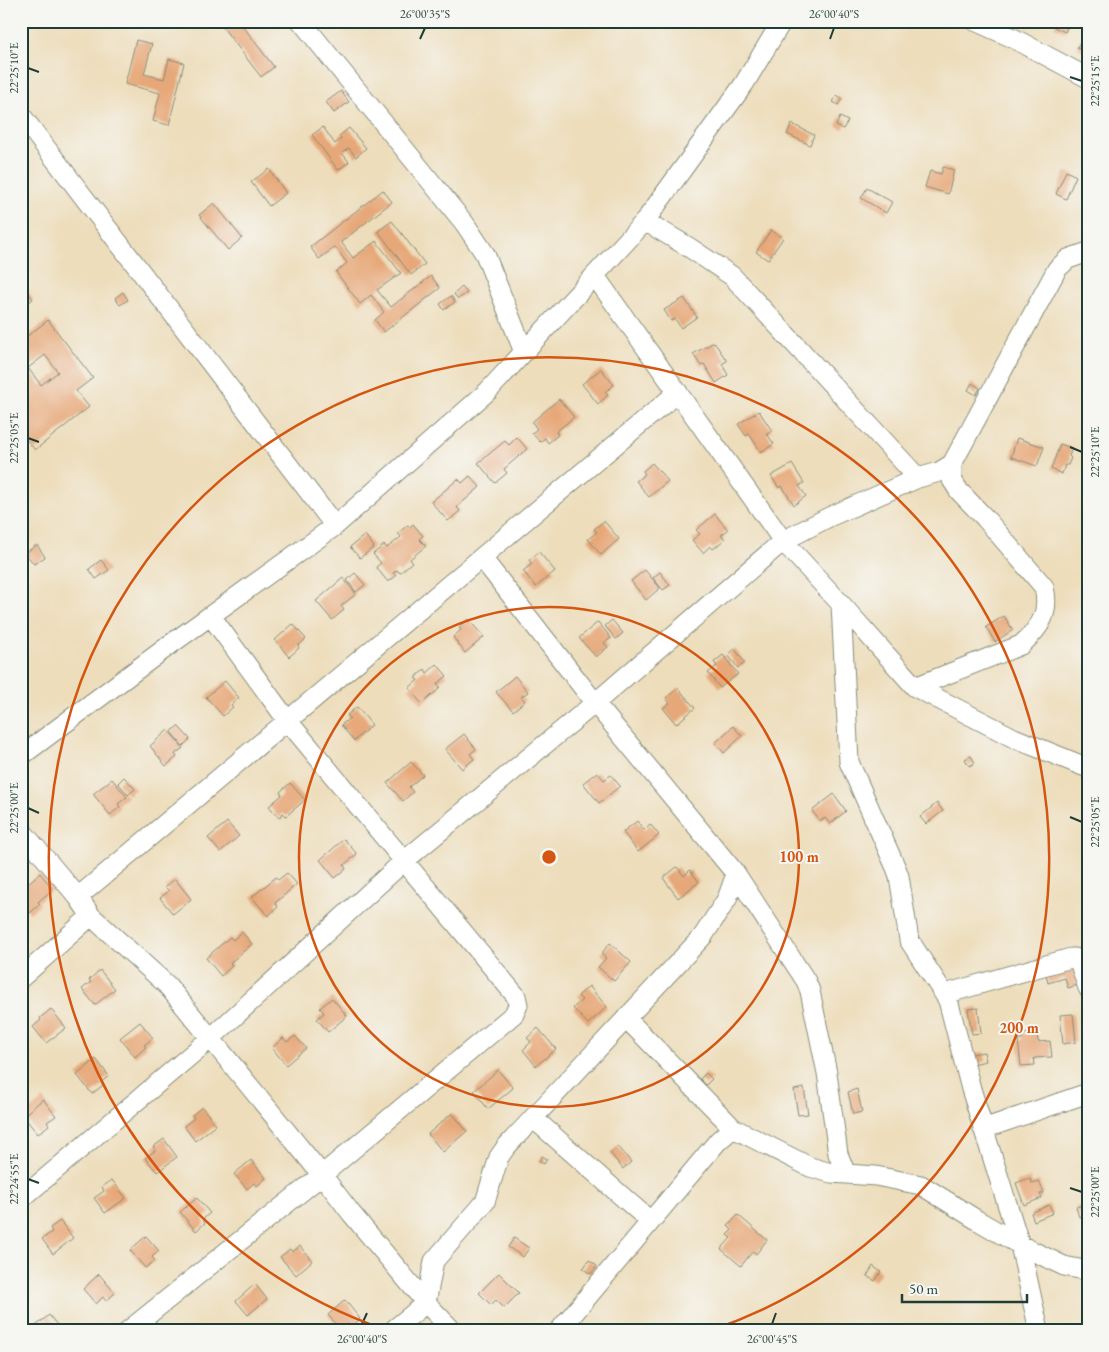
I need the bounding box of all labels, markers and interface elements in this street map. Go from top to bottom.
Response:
text: 26°00'35"S [400,6,450,22]
text: 26°00'40"S [809,6,859,22]
text: 22°25'10"E [6,42,22,94]
text: 22°25'15"E [1087,55,1103,107]
text: 22°25'05"E [6,412,22,464]
text: 22°25'10"E [1087,426,1103,478]
text: 22°25'00"E [6,782,22,834]
text: 22°25'05"E [1087,796,1103,848]
text: 100 m [779,847,819,866]
centre of rings [540,848,558,866]
text: 200 m [999,1018,1039,1037]
text: 22°24'55"E [6,1153,22,1205]
text: 22°25'00"E [1087,1166,1103,1218]
scale bar [902,1272,1026,1304]
text: 50 m [909,1279,938,1298]
text: 26°00'40"S [337,1331,387,1347]
text: 26°00'45"S [747,1331,797,1347]

